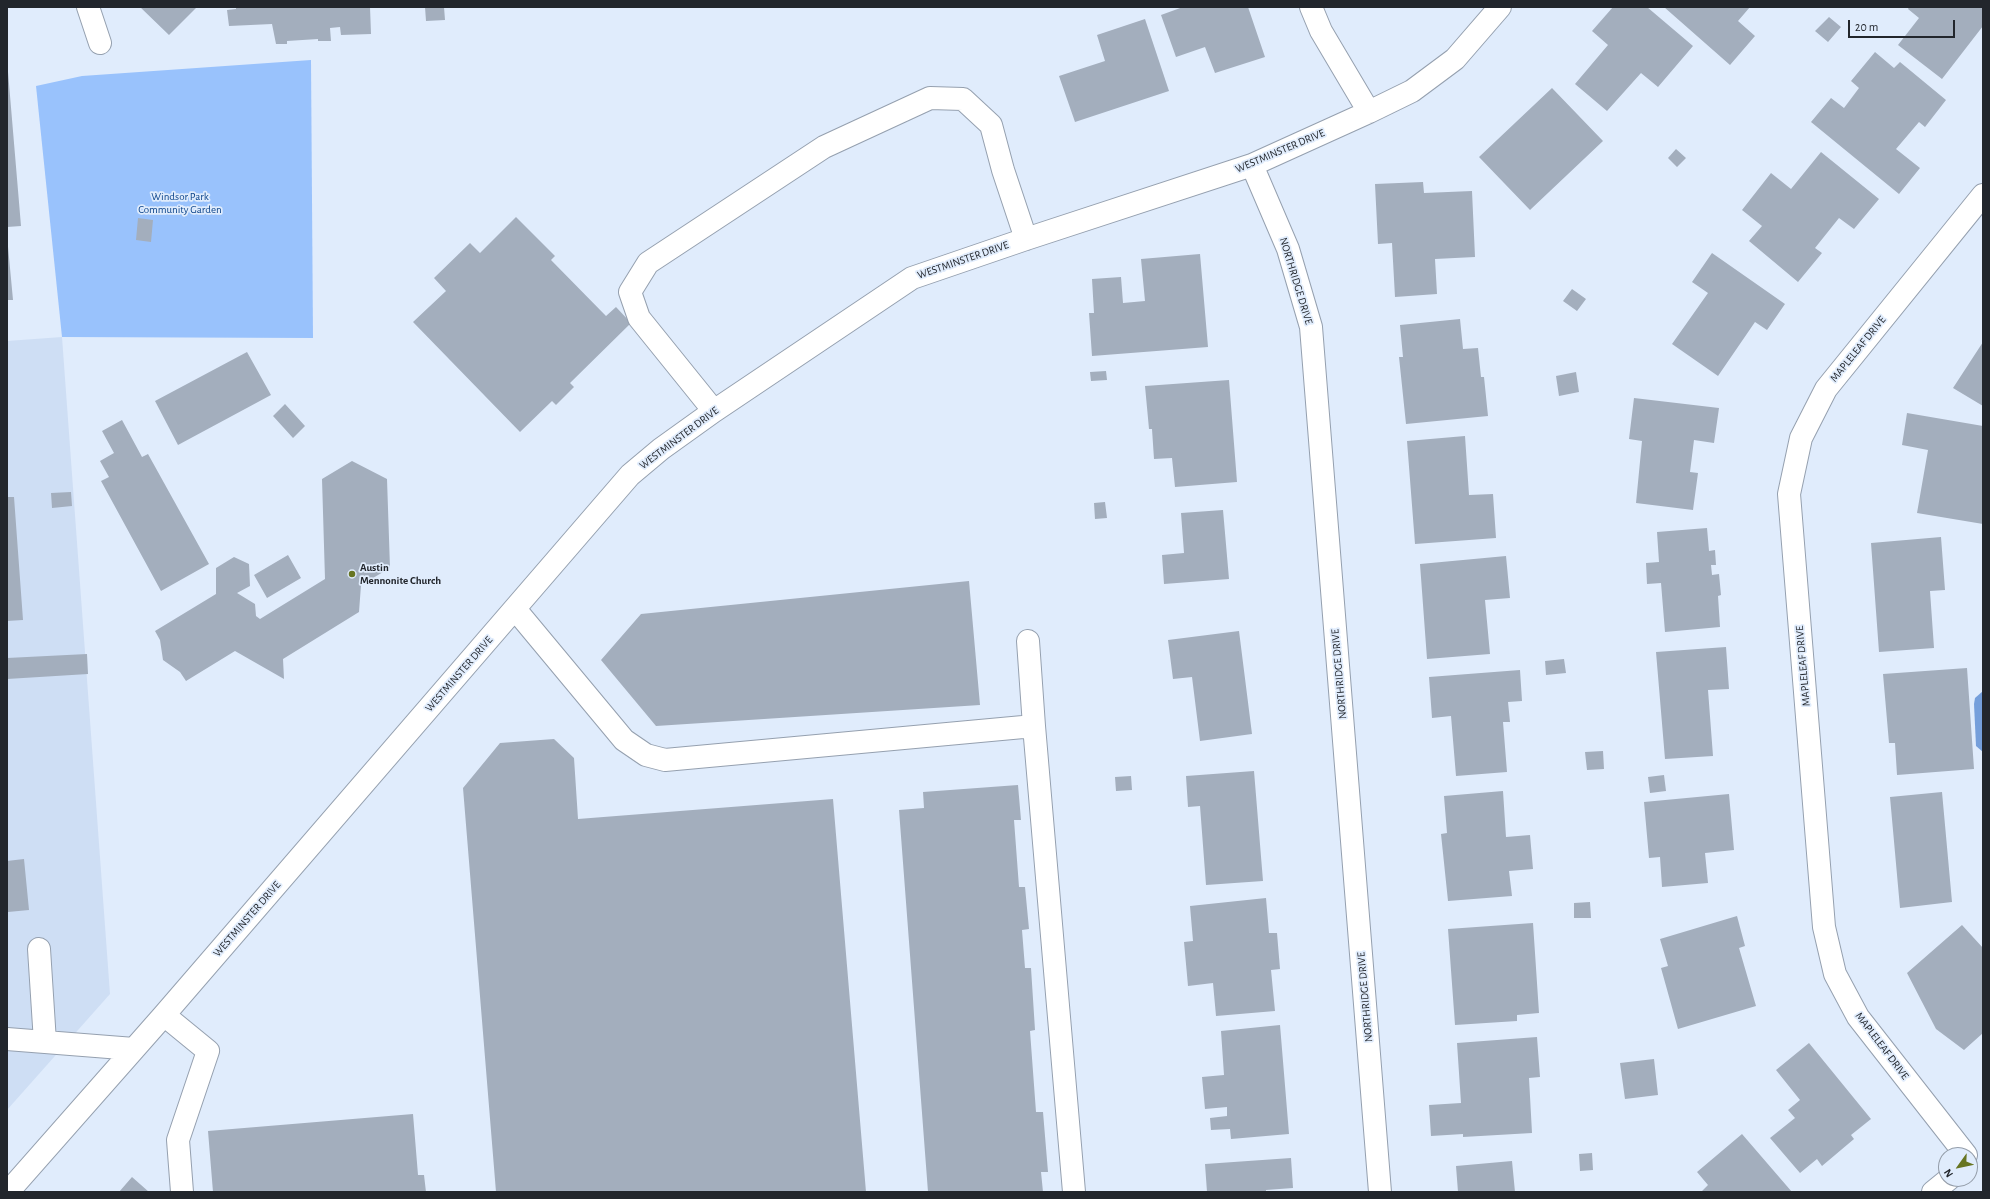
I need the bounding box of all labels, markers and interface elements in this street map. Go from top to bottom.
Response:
scale bar [1850,12,1957,38]
text: 20 m [1855,21,1878,33]
street label: WESTMINSTER DRIVE [1233,126,1327,176]
park label: Windsor Park Community Garden [138,190,222,216]
street label: NORTHRIDGE DRIVE [1276,236,1316,326]
street label: WESTMINSTER DRIVE [916,238,1010,282]
street label: MAPLELEAF DRIVE [1827,313,1889,385]
street label: WESTMINSTER DRIVE [637,404,721,472]
place label: Austin Mennonite Church [360,561,441,587]
marker: Austin Mennonite Church [347,569,357,579]
street label: MAPLELEAF DRIVE [1793,625,1813,707]
street label: NORTHRIDGE DRIVE [1328,628,1350,720]
street label: WESTMINSTER DRIVE [423,634,495,714]
street label: WESTMINSTER DRIVE [211,879,283,959]
street label: NORTHRIDGE DRIVE [1354,951,1376,1043]
street label: MAPLELEAF DRIVE [1852,1010,1912,1082]
north arrow [1938,1147,1978,1187]
text: N [1942,1167,1955,1179]

